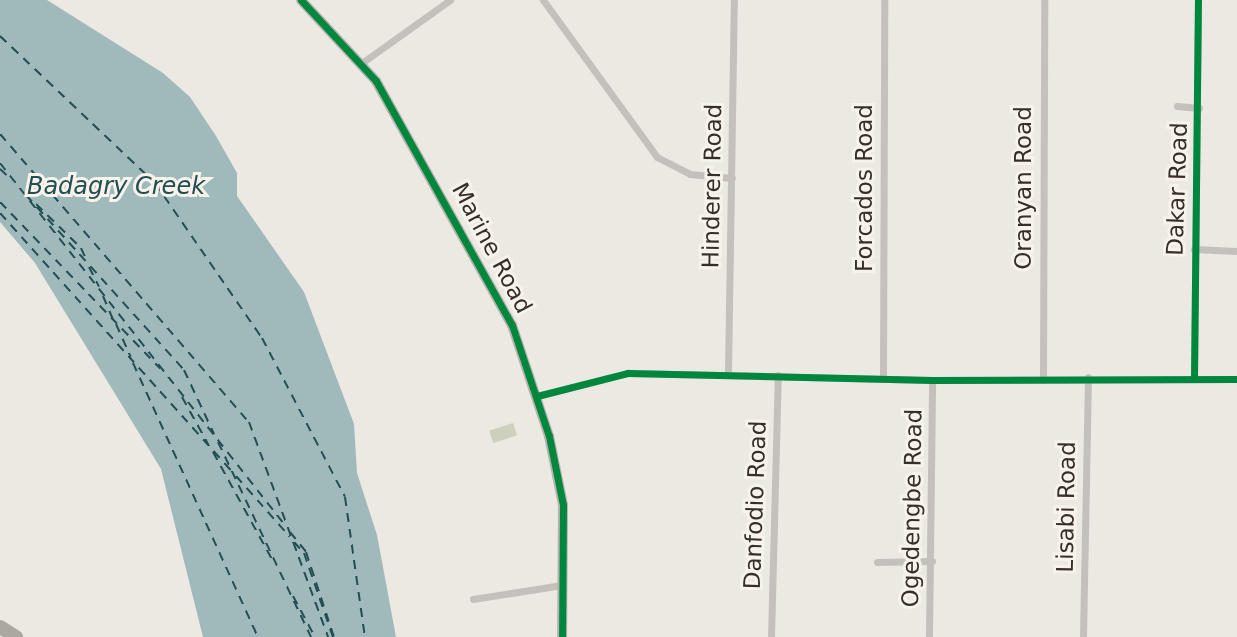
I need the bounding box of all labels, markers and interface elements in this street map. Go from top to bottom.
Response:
street label: Hinderer Road [697,103,727,269]
street label: Forcados Road [850,104,878,272]
street label: Oranyan Road [1009,106,1037,270]
street label: Dakar Road [1161,122,1193,256]
water label: Badagry Creek [27,173,205,201]
street label: Marine Road [446,178,538,318]
street label: Ogedengbe Road [896,408,928,608]
street label: Danfodio Road [738,420,772,590]
street label: Lisabi Road [1051,441,1081,573]

